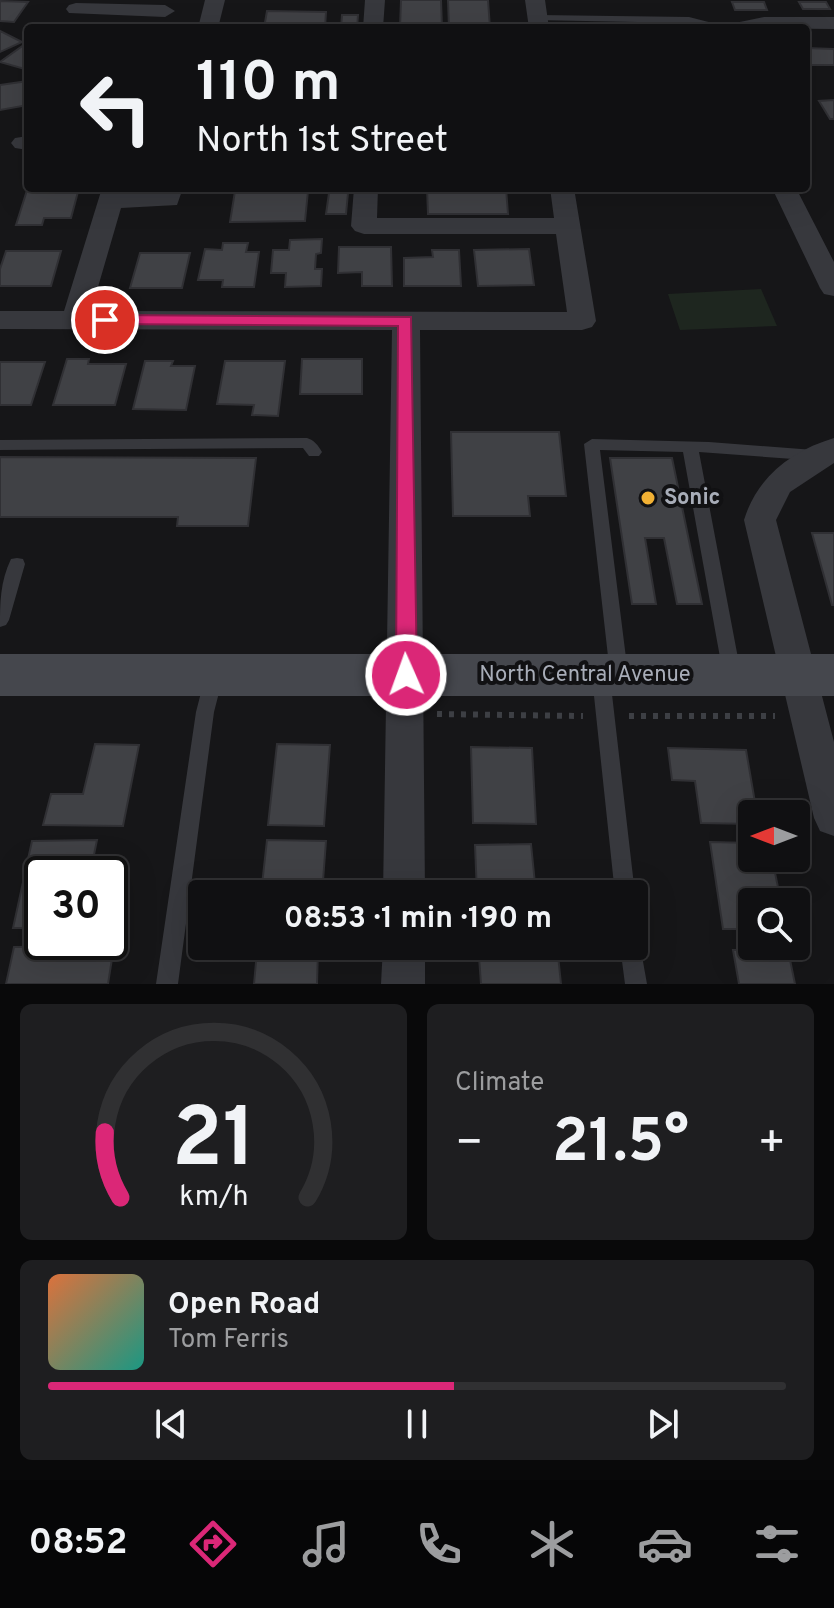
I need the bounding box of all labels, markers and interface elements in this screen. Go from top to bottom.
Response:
text: 110 m [196,50,341,120]
icon: left [64,56,168,160]
text: North 1st Street [196,119,448,165]
pin [71,286,139,354]
icon: arrive [83,298,127,342]
place label: Sonic [664,485,721,512]
marker: Sonic [639,489,657,507]
position arrow [364,633,448,717]
street label: North Central Avenue [479,662,691,689]
north arrow [738,800,810,872]
map controls [738,800,810,960]
speed limit sign: 30 [24,856,128,960]
button: search [738,888,810,960]
text: 08:53 · 1 min · 190 m [284,901,552,938]
text: Climate [455,1067,544,1100]
text: 21 [171,1091,256,1196]
text: 21.5° [552,1107,689,1183]
text: − [455,1117,483,1173]
text: + [758,1117,786,1173]
text: km/h [179,1180,248,1216]
text: Open Road [168,1287,320,1324]
text: Tom Ferris [168,1324,289,1357]
icon: previous [149,1402,193,1446]
icon: pause [395,1402,439,1446]
icon: next [641,1402,685,1446]
icon: directions [185,1516,241,1572]
icon: music [298,1516,354,1572]
icon: phone [411,1516,467,1572]
icon: climate [524,1516,580,1572]
icon: car [637,1516,693,1572]
icon: filters [749,1516,805,1572]
text: 08:52 [28,1521,128,1567]

